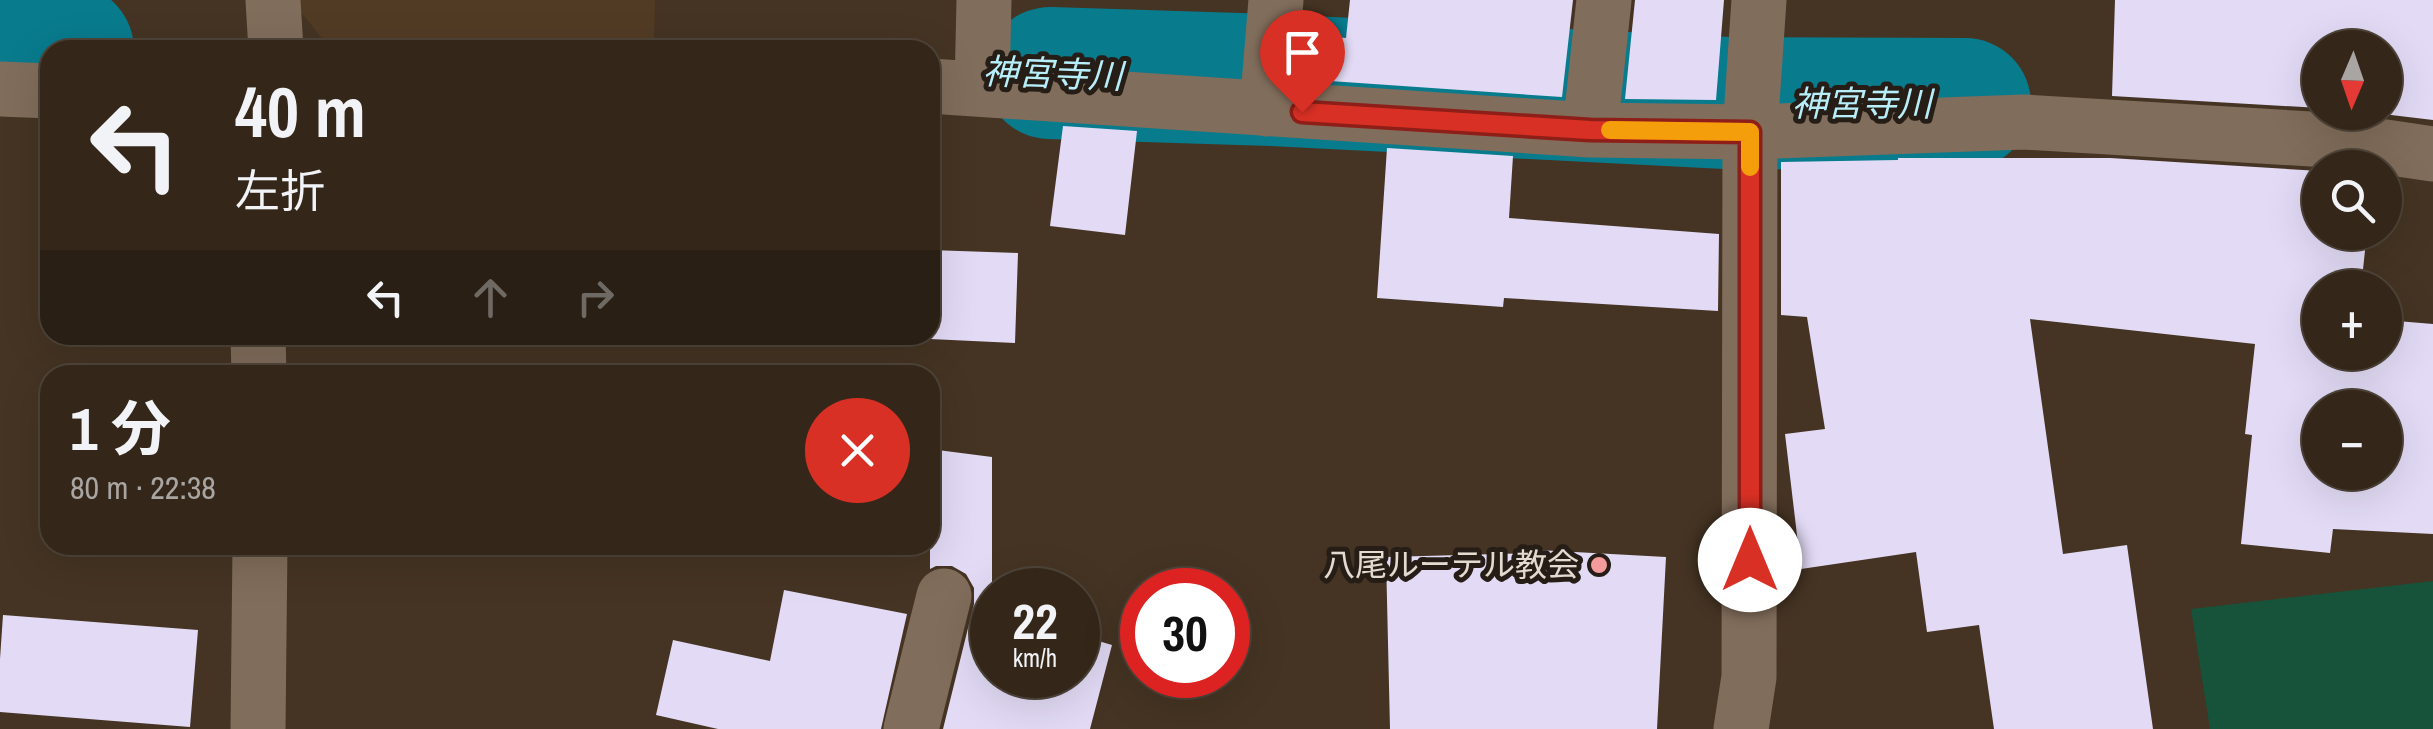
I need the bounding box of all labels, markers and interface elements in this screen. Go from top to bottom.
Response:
pin [1260,10,1345,113]
icon: arrive [1275,25,1330,80]
north arrow [2302,30,2402,130]
map controls [2302,30,2402,490]
water label: 神宮寺川 [982,48,1128,100]
text: 40 m [235,65,366,159]
icon: left [70,80,200,210]
water label: 神宮寺川 [1792,80,1936,127]
button: search [2302,150,2402,250]
text: 左折 [235,160,325,221]
icon: left [358,270,413,325]
icon: ahead [463,270,518,325]
icon: right [568,270,623,325]
button: + [2302,270,2402,370]
text: 1 分 [70,388,171,469]
button: − [2302,390,2402,490]
button: close [805,398,910,503]
text: 80 m · 22:38 [70,466,216,509]
position arrow [1698,508,1802,612]
place label: 八尾ルーテル教会 [1323,543,1579,586]
marker: 八尾ルーテル教会 [1588,554,1610,576]
speed limit sign: 30 [1120,568,1250,698]
text: 22 [1012,587,1058,655]
text: km/h [1013,641,1057,675]

